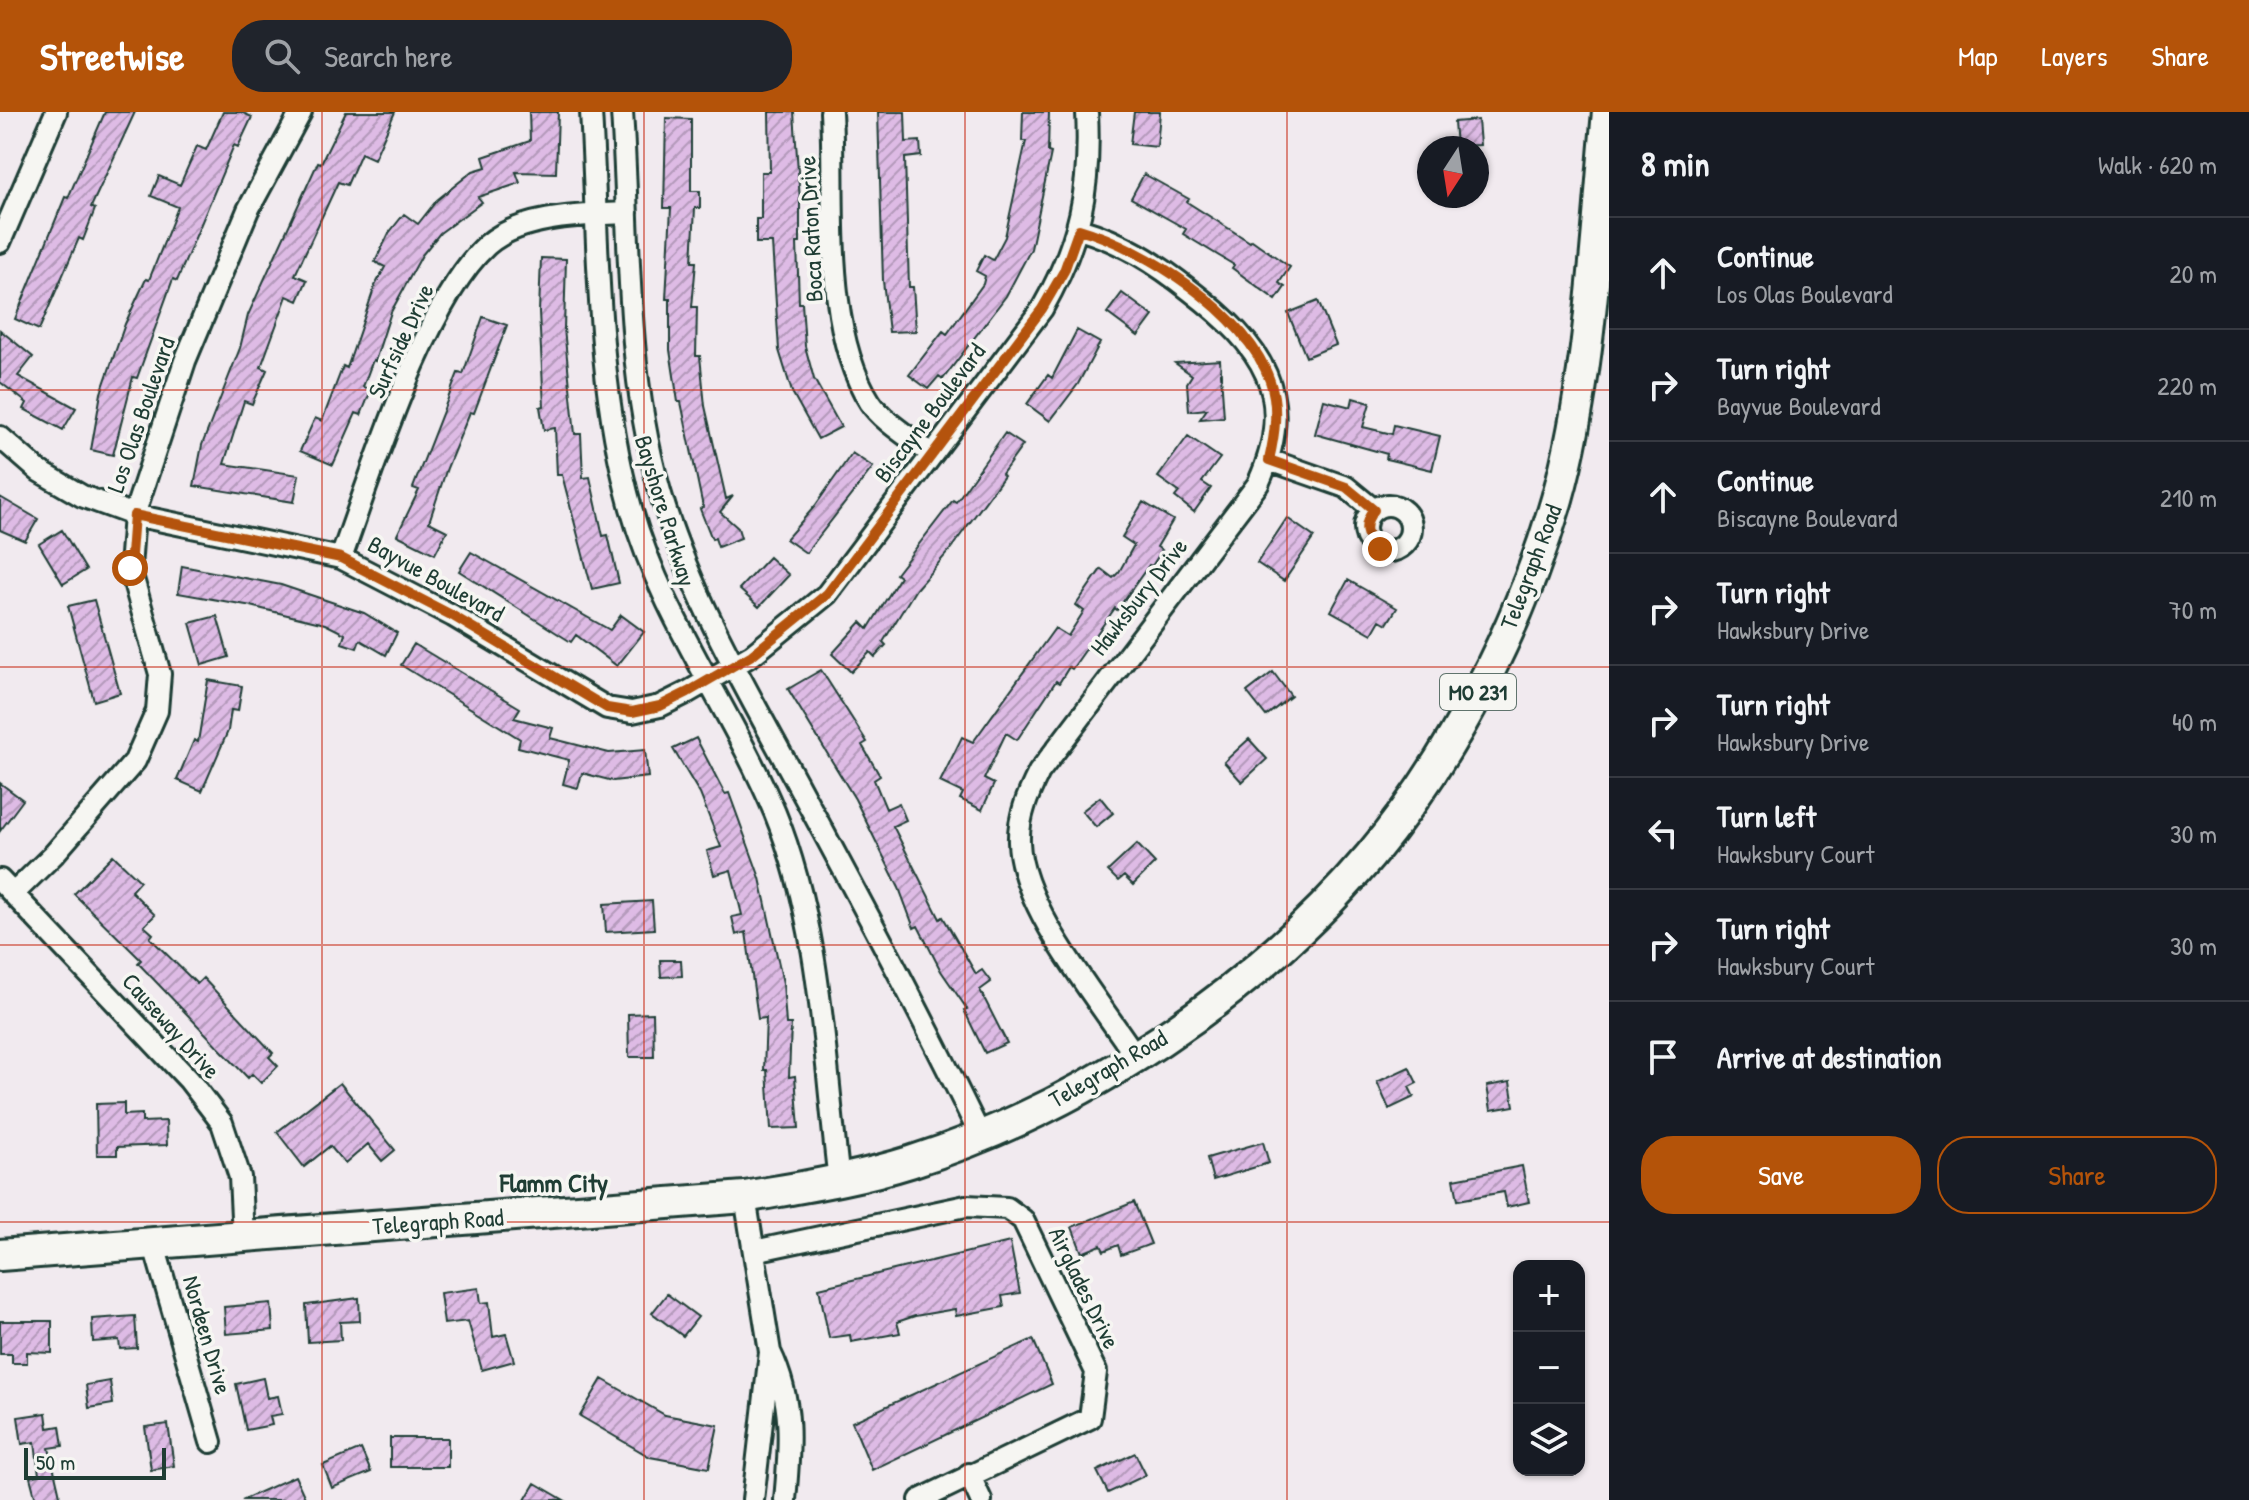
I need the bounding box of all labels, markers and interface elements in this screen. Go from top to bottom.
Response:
search box [232,20,792,92]
text: Streetwise [40,30,184,82]
icon: search [260,34,304,78]
text: Search here [324,36,453,76]
text: Map [1958,37,1998,75]
text: Layers [2042,37,2107,75]
text: Share [2151,37,2209,75]
north arrow [1417,136,1489,208]
text: 8 min [1641,141,1710,187]
text: Walk · 620 m [2098,147,2217,182]
street label: Boca Raton Drive [790,155,830,303]
text: Continue [1717,236,1814,276]
icon: ahead [1641,251,1685,295]
text: 20 m [2170,256,2217,291]
text: Los Olas Boulevard [1717,276,1893,311]
street label: Surfside Drive [360,278,441,403]
street label: Los Olas Boulevard [99,333,182,497]
street label: Biscayne Boulevard [866,336,992,489]
text: Turn right [1717,348,1830,388]
icon: right [1641,363,1685,407]
text: 220 m [2157,368,2217,403]
text: Bayvue Boulevard [1717,388,1881,423]
street label: Bayshore Parkway [628,432,704,590]
text: Continue [1717,460,1814,500]
icon: ahead [1641,475,1685,519]
text: 210 m [2160,480,2217,515]
street label: Telegraph Road [1492,500,1569,634]
text: Biscayne Boulevard [1717,500,1897,535]
street label: Bayvue Boulevard [363,528,510,629]
street label: Hawksbury Drive [1082,531,1194,662]
route end [1362,531,1398,567]
route start [112,550,148,586]
text: Turn right [1717,572,1830,612]
icon: right [1641,587,1685,631]
text: 70 m [2169,592,2217,627]
text: Hawksbury Drive [1717,612,1869,647]
road number: MO 231 [1440,674,1516,710]
text: Turn right [1717,684,1830,724]
icon: right [1641,699,1685,743]
text: 40 m [2172,704,2217,739]
text: Hawksbury Drive [1717,724,1869,759]
text: Turn left [1717,796,1816,836]
icon: left [1641,811,1685,855]
text: 30 m [2170,816,2217,851]
text: Hawksbury Court [1717,836,1874,871]
text: Turn right [1717,908,1830,948]
icon: right [1641,923,1685,967]
text: 30 m [2170,928,2217,963]
text: Hawksbury Court [1717,948,1874,983]
street label: Causeway Drive [116,965,228,1086]
street label: Telegraph Road [1043,1021,1172,1115]
icon: arrive [1641,1035,1685,1079]
text: Arrive at destination [1717,1037,1942,1077]
button: Save [1641,1136,1921,1214]
button: Share [1937,1136,2217,1214]
district label: Flamm City [499,1165,608,1201]
street label: Telegraph Road [371,1200,505,1242]
street label: Airglades Drive [1042,1221,1128,1354]
map controls [1513,1260,1585,1476]
button: + [1513,1260,1585,1332]
street label: Nordeen Drive [176,1272,240,1398]
button: − [1513,1332,1585,1404]
button: layers [1513,1404,1585,1476]
scale bar [24,1444,166,1480]
text: 50 m [36,1447,75,1477]

